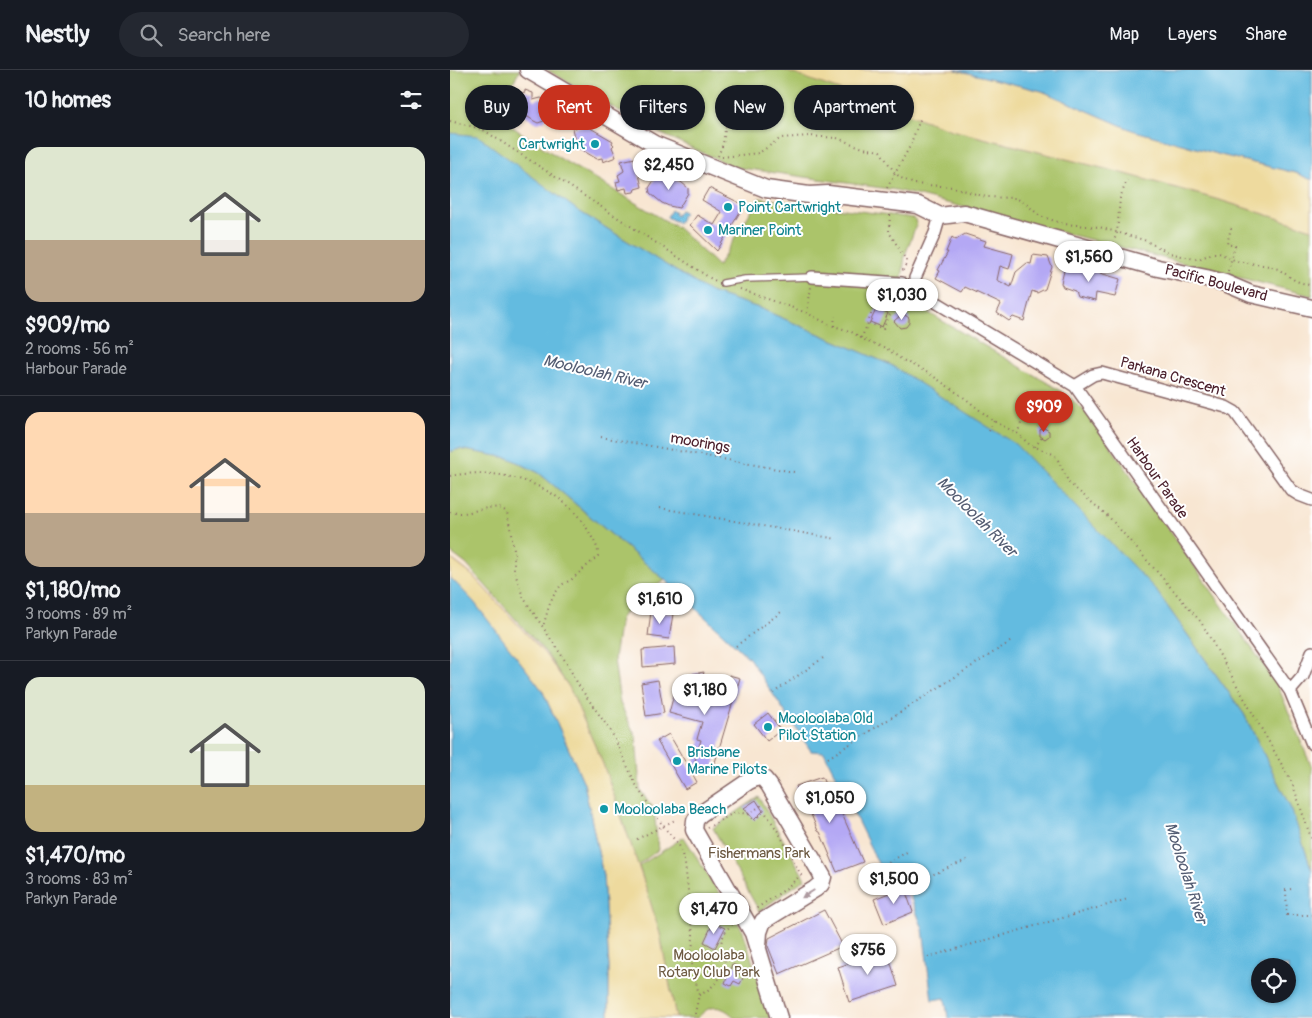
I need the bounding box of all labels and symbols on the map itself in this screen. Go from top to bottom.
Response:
place label: Cartwright [518,135,586,154]
marker: Cartwright [589,138,601,150]
pin: $2,450 [628,148,710,191]
place label: Point Cartwright [738,198,842,217]
marker: Point Cartwright [722,201,734,213]
place label: Mariner Point [718,221,802,240]
marker: Mariner Point [702,224,714,236]
pin: $1,560 [1048,240,1130,283]
street label: Pacific Boulevard [1162,260,1270,306]
pin: $1,030 [861,278,943,321]
water label: Mooloolah River [541,350,651,394]
street label: Parkana Crescent [1118,353,1229,401]
pin: $909 [1014,390,1074,433]
street label: moorings [669,428,732,458]
street label: Harbour Parade [1122,434,1192,523]
water label: Mooloolah River [933,473,1023,563]
pin: $1,610 [619,582,701,625]
pin: $1,180 [664,674,746,716]
place label: Mooloolaba Old Pilot Station [778,709,873,745]
marker: Mooloolaba Old Pilot Station [762,721,774,733]
place label: Brisbane Marine Pilots [687,743,767,779]
marker: Brisbane Marine Pilots [671,755,683,767]
pin: $1,050 [789,782,871,824]
place label: Mooloolaba Beach [614,800,726,819]
marker: Mooloolaba Beach [598,803,610,815]
water label: Mooloolah River [1160,820,1212,928]
park label: Fishermans Park [708,844,811,863]
pin: $1,500 [853,862,935,905]
one-way arrow [801,889,815,898]
pin: $1,470 [673,892,755,935]
pin: $756 [838,934,898,976]
park label: Mooloolaba Rotary Club Park [658,946,761,982]

